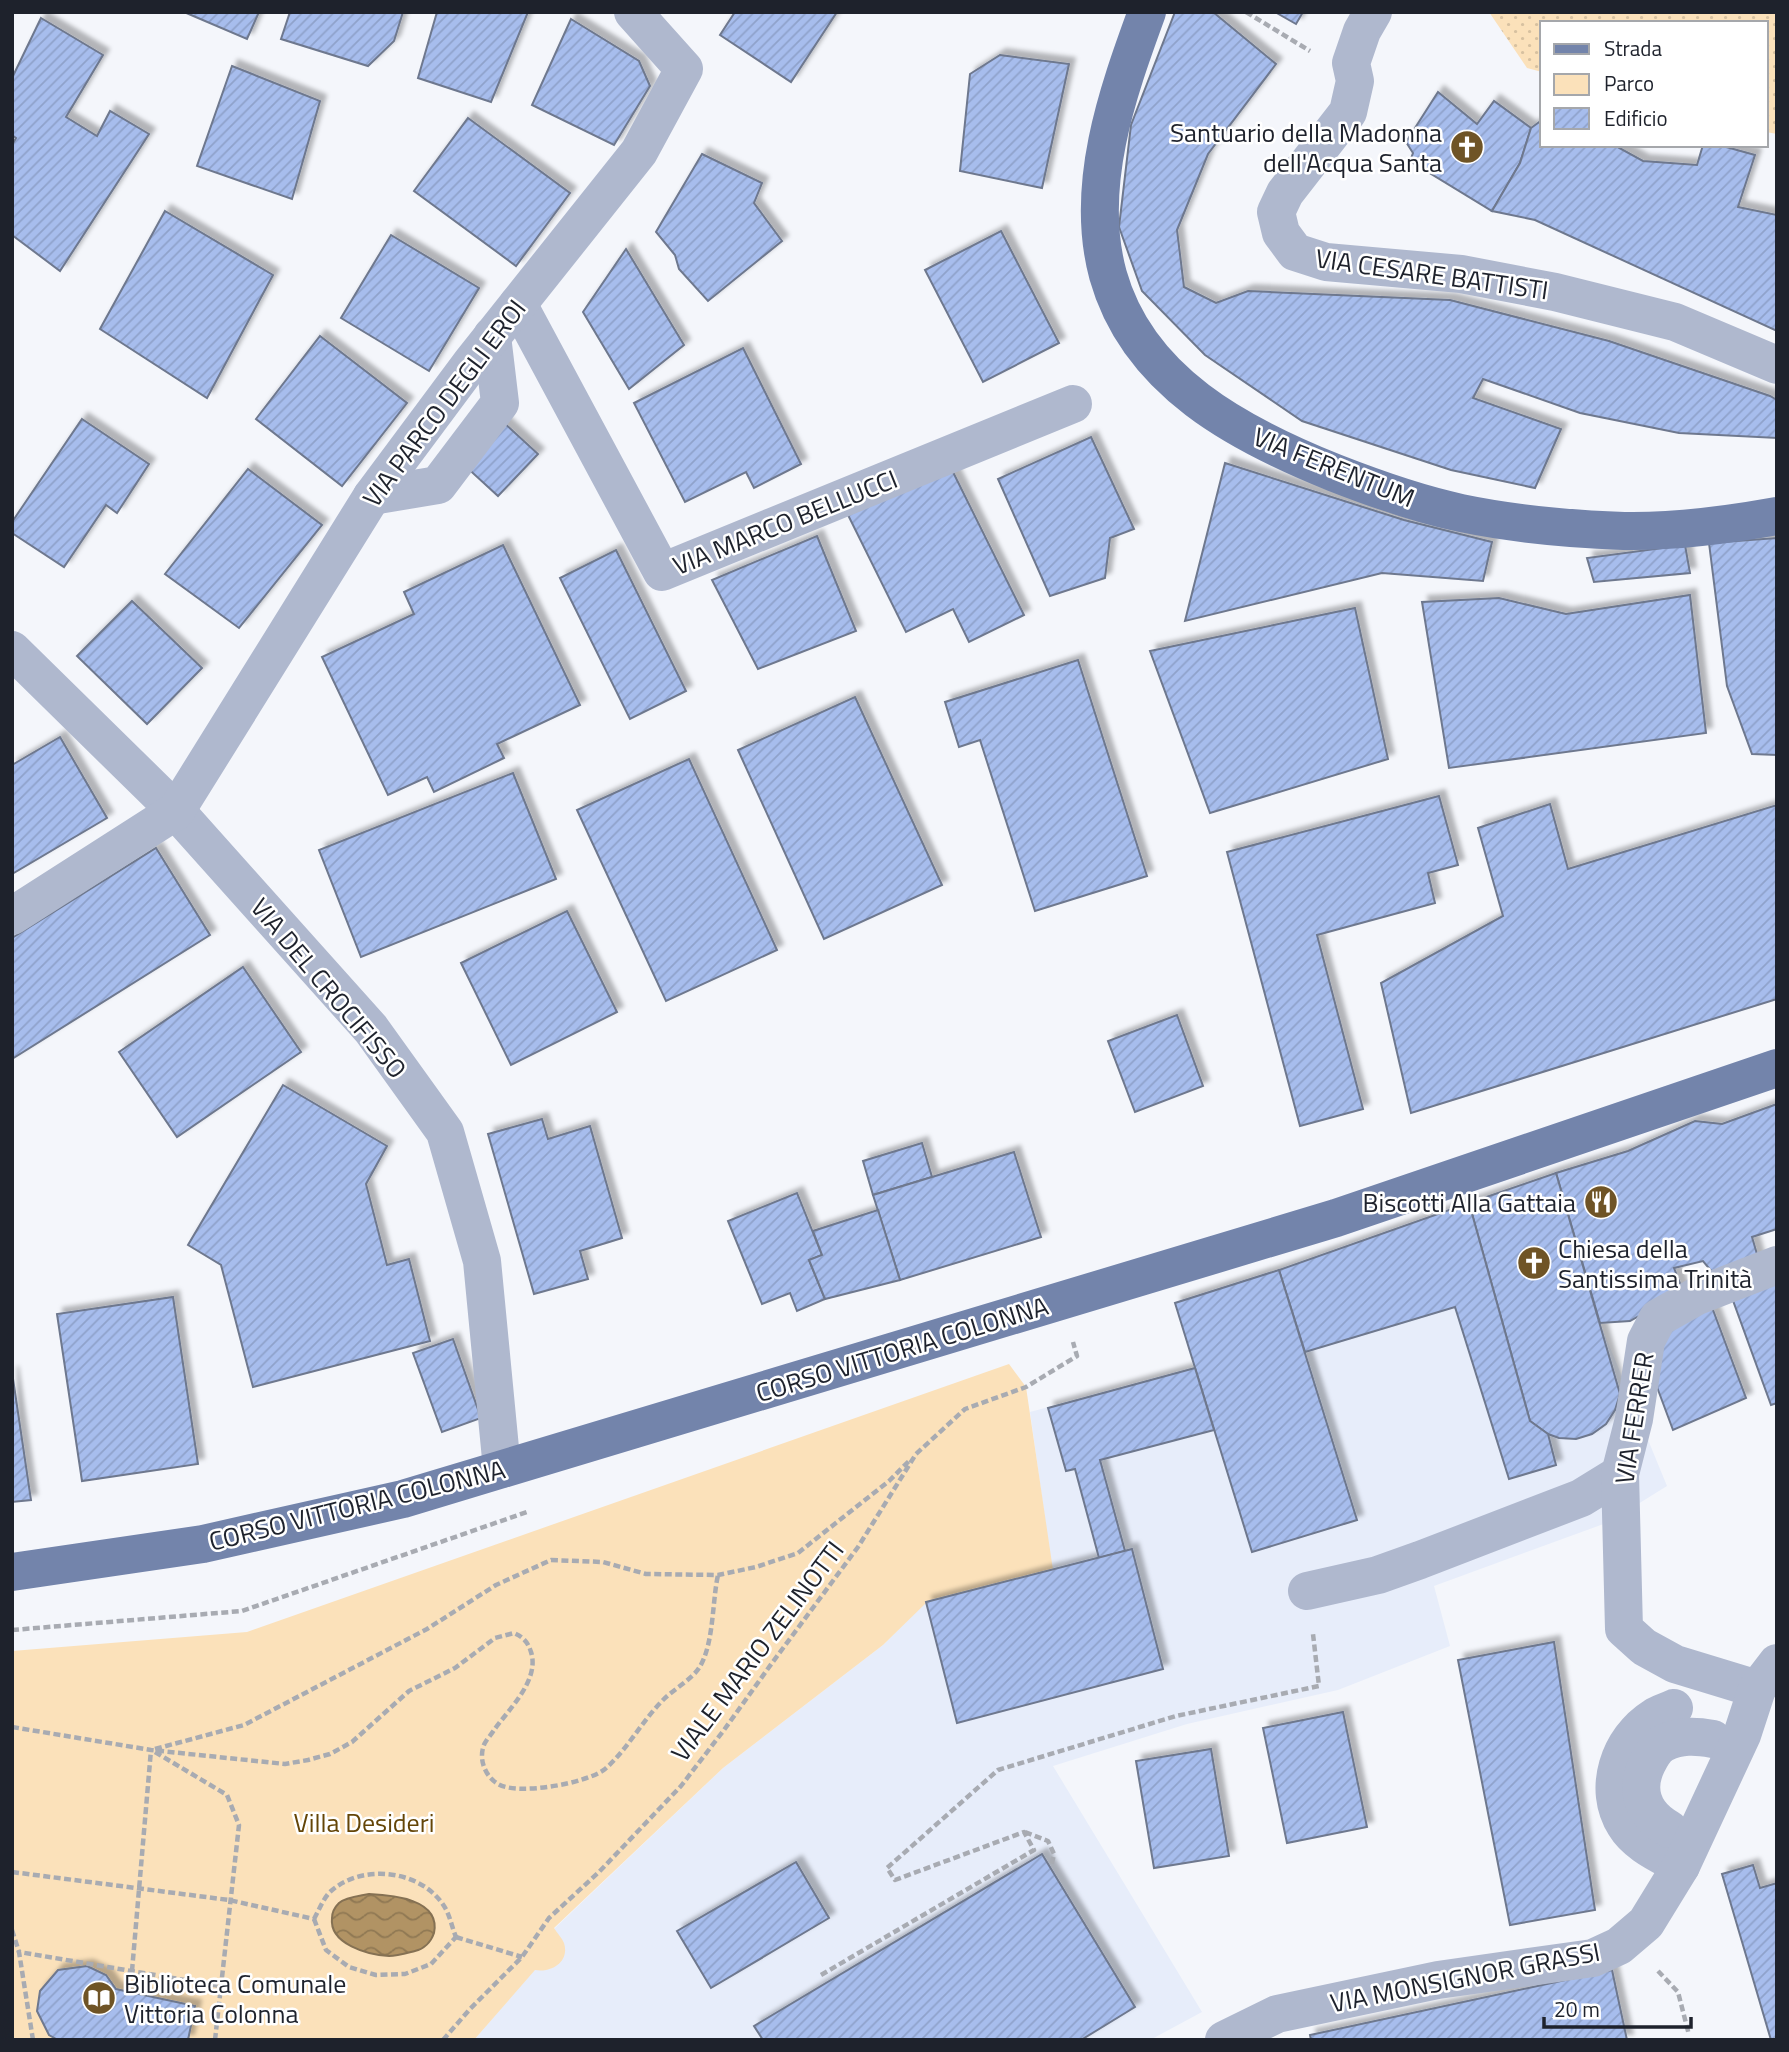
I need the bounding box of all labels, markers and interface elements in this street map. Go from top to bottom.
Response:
legend [1540,21,1768,147]
text: Strada [1604,32,1662,64]
text: Parco [1604,67,1654,99]
text: Edificio [1604,102,1668,134]
place label: Santuario della Madonna dell'Acqua Santa [1170,113,1442,182]
church icon: Santuario della Madonna dell'Acqua Santa [1448,128,1486,166]
street label: VIA CESARE BATTISTI [1313,238,1551,310]
street label: VIA PARCO DEGLI EROI [353,291,535,515]
street label: VIA FERENTUM [1247,417,1421,517]
street label: VIA MARCO BELLUCCI [667,459,903,585]
street label: VIA DEL CROCIFISSO [242,889,416,1087]
place label: Biscotti Alla Gattaia [1362,1183,1576,1222]
restaurant icon: Biscotti Alla Gattaia [1582,1183,1620,1221]
place label: Chiesa della Santissima Trinità [1558,1229,1752,1298]
church icon: Chiesa della Santissima Trinità [1515,1244,1553,1282]
street label: CORSO VITTORIA COLONNA [751,1286,1053,1412]
street label: VIA FERRER [1604,1349,1664,1487]
street label: CORSO VITTORIA COLONNA [205,1449,509,1561]
street label: VIALE MARIO ZELINOTTI [661,1533,853,1769]
park label: Villa Desideri [294,1803,434,1842]
street label: VIA MONSIGNOR GRASSI [1327,1932,1603,2022]
place label: Biblioteca Comunale Vittoria Colonna [124,1964,346,2033]
library icon: Biblioteca Comunale Vittoria Colonna [80,1979,118,2017]
scale bar [1544,1986,1691,2030]
text: 20 m [1554,1993,1600,2025]

